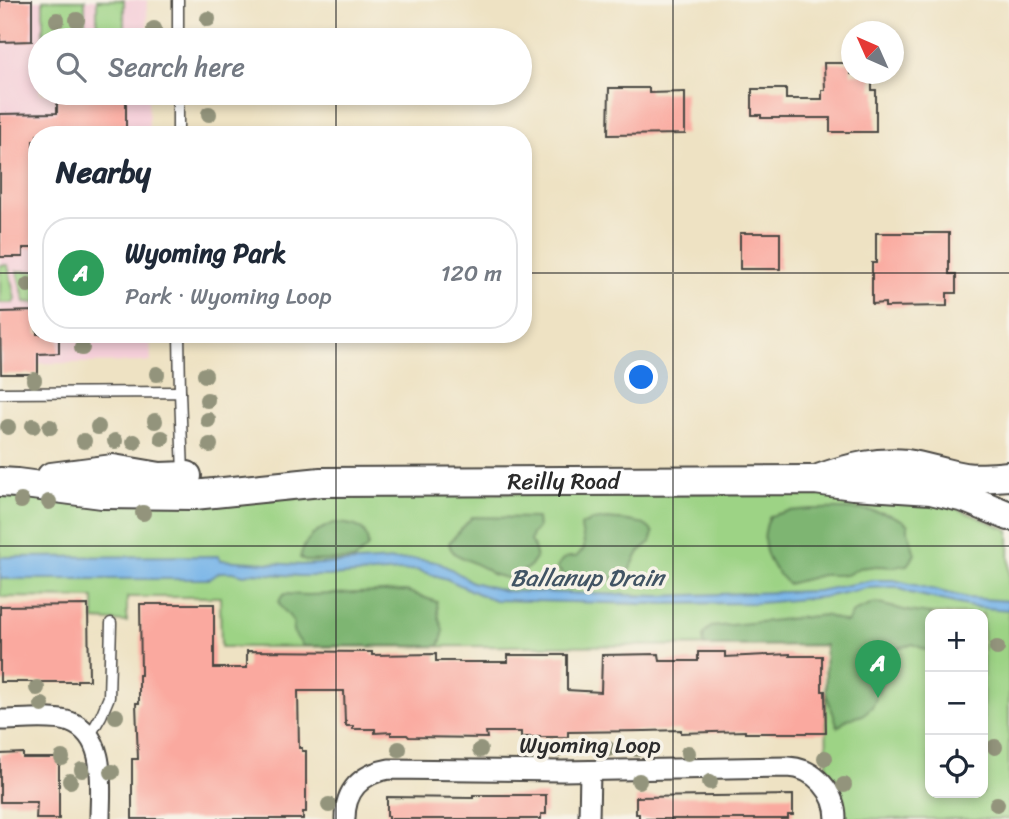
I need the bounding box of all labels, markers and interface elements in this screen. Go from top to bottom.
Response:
north arrow [841,21,904,84]
search box [28,28,532,105]
text: Search here [108,44,245,90]
icon: search [52,48,90,86]
text: Nearby [56,145,151,199]
text: Wyoming Park [125,230,286,276]
text: A [73,253,89,294]
text: 120 m [441,253,502,294]
text: Park · Wyoming Loop [125,276,332,317]
your location [624,360,658,394]
street label: Reilly Road [507,461,622,502]
water label: Ballanup Drain [510,557,667,599]
map controls [925,609,988,798]
button: + [925,609,988,672]
pin: A [855,640,901,698]
button: − [925,672,988,735]
street label: Wyoming Loop [519,725,661,766]
button: locate [925,735,988,798]

